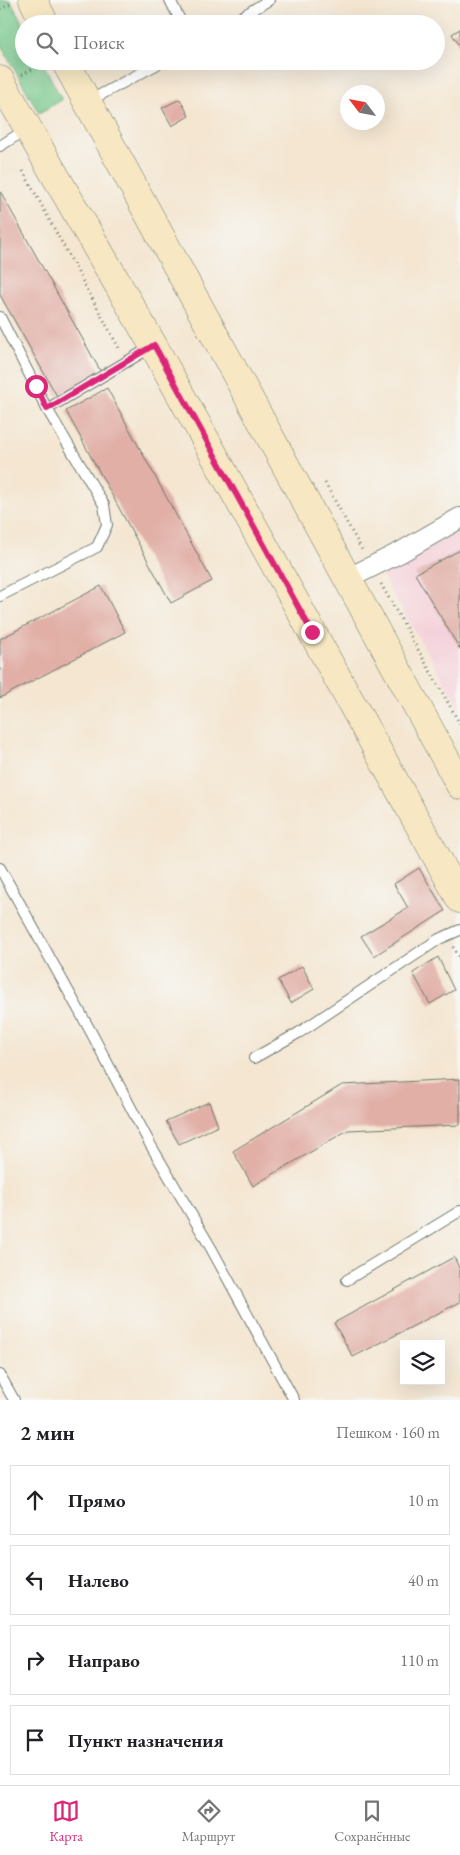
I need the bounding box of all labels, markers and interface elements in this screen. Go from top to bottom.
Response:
search box [15,15,445,70]
icon: search [33,29,61,57]
text: Поиск [73,30,125,55]
north arrow [340,85,385,130]
route start [25,375,48,398]
route end [301,621,324,644]
map controls [400,1340,445,1385]
button: layers [400,1340,445,1385]
text: 2 мин [20,1419,75,1446]
text: Пешком · 160 m [336,1422,440,1443]
icon: ahead [21,1486,49,1514]
text: Прямо [68,1488,126,1513]
text: 10 m [408,1490,439,1511]
icon: left [21,1566,49,1594]
text: Налево [68,1568,129,1593]
text: 40 m [408,1570,439,1591]
icon: right [21,1646,49,1674]
text: Направо [68,1648,140,1673]
text: 110 m [400,1650,439,1671]
icon: arrive [21,1726,49,1754]
text: Пункт назначения [68,1728,224,1753]
tab: Карта [49,1797,83,1845]
tab: Маршрут [182,1797,235,1845]
tab: Сохранённые [334,1797,411,1845]

